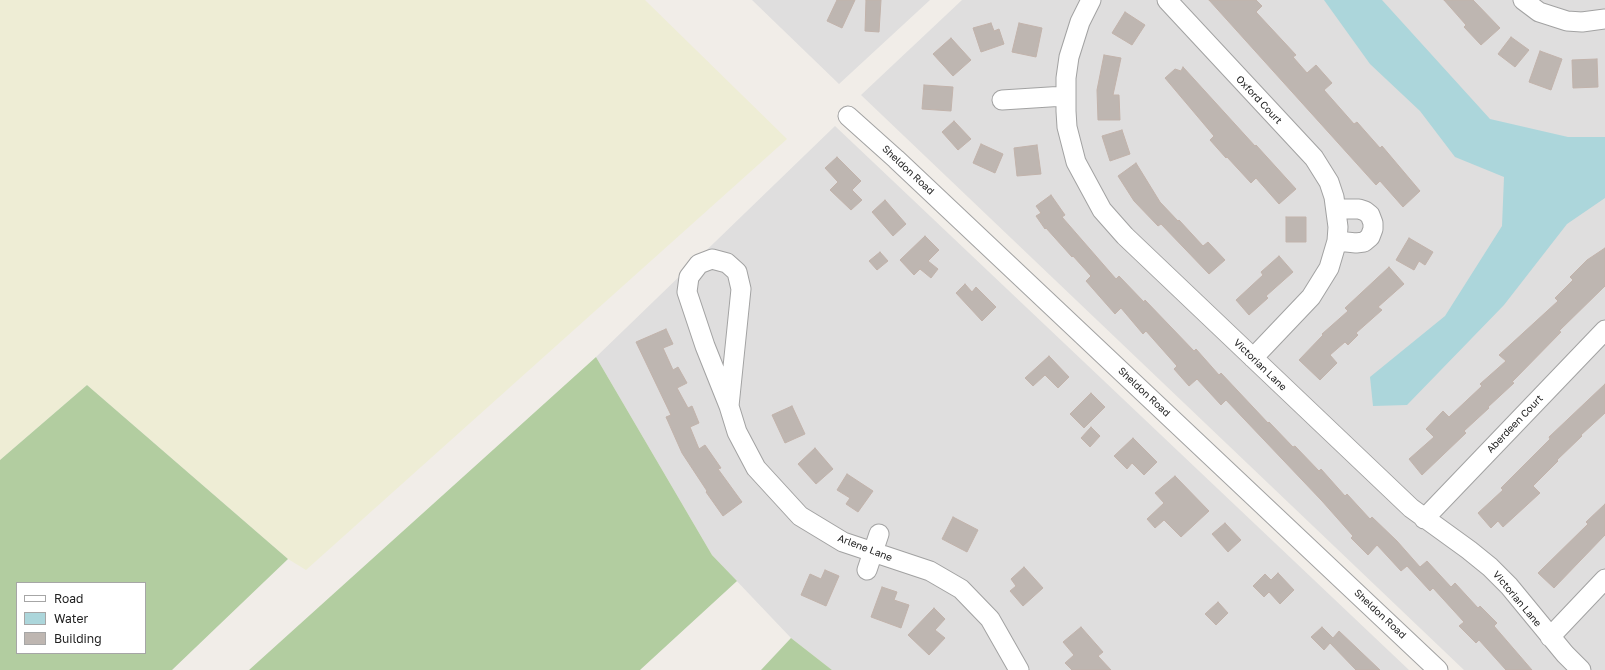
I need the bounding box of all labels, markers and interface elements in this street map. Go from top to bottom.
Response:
street label: Oxford Court [1234,73,1284,127]
street label: Sheldon Road [879,143,937,197]
street label: Victorian Lane [1231,337,1289,393]
street label: Sheldon Road [1115,365,1173,419]
street label: Aberdeen Court [1484,393,1546,455]
street label: Arlene Lane [836,532,894,564]
street label: Victorian Lane [1490,569,1544,629]
legend [16,582,146,654]
street label: Sheldon Road [1351,587,1409,641]
text: Road [54,591,83,606]
text: Water [54,611,88,626]
text: Building [54,631,102,646]

